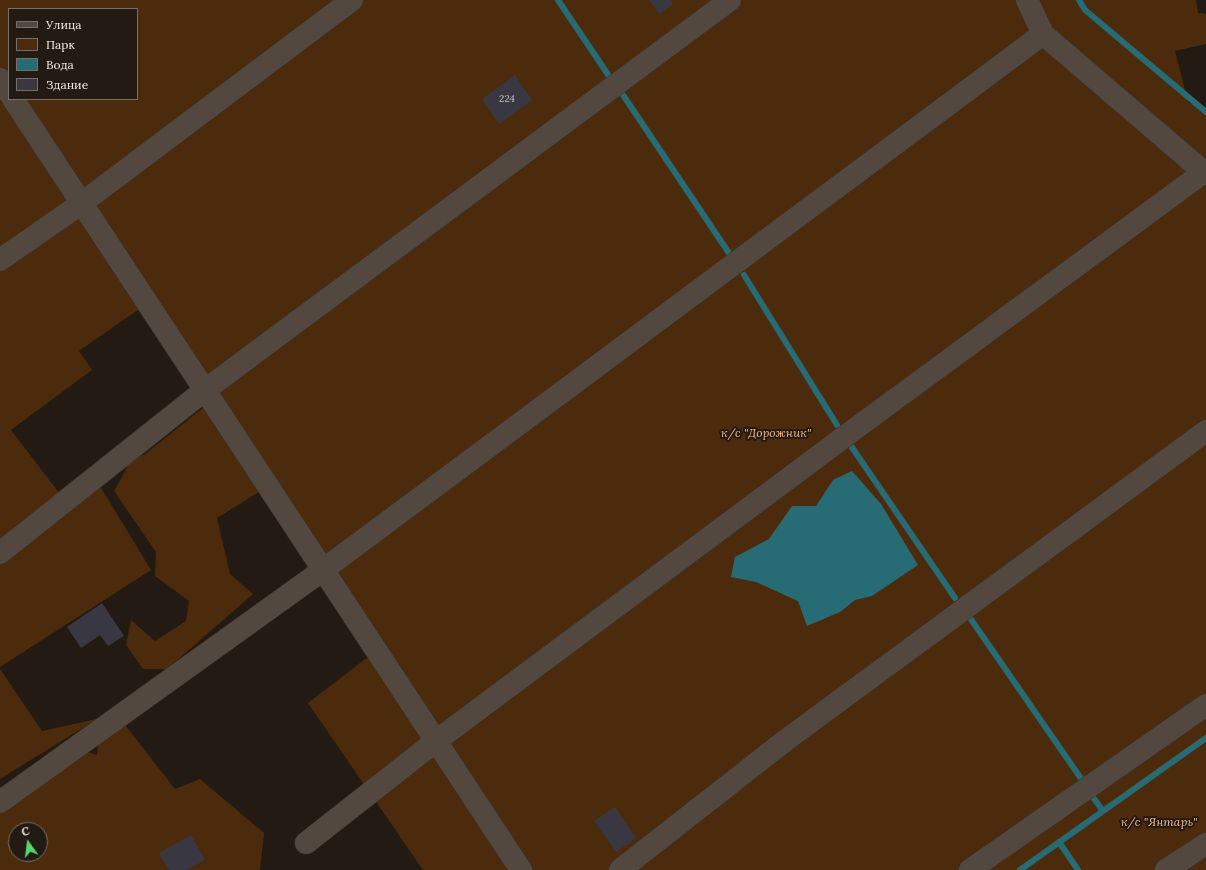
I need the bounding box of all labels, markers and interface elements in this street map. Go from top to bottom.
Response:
legend [8,8,138,100]
text: Улица [46,17,82,32]
text: Парк [46,37,75,52]
text: Вода [46,57,74,72]
text: Здание [46,77,88,92]
house number: 224 [499,93,515,105]
park label: к/с "Дорожник" [721,427,811,441]
park label: к/с "Янтарь" [1121,816,1197,830]
north arrow [8,822,48,862]
text: С [20,824,31,839]

